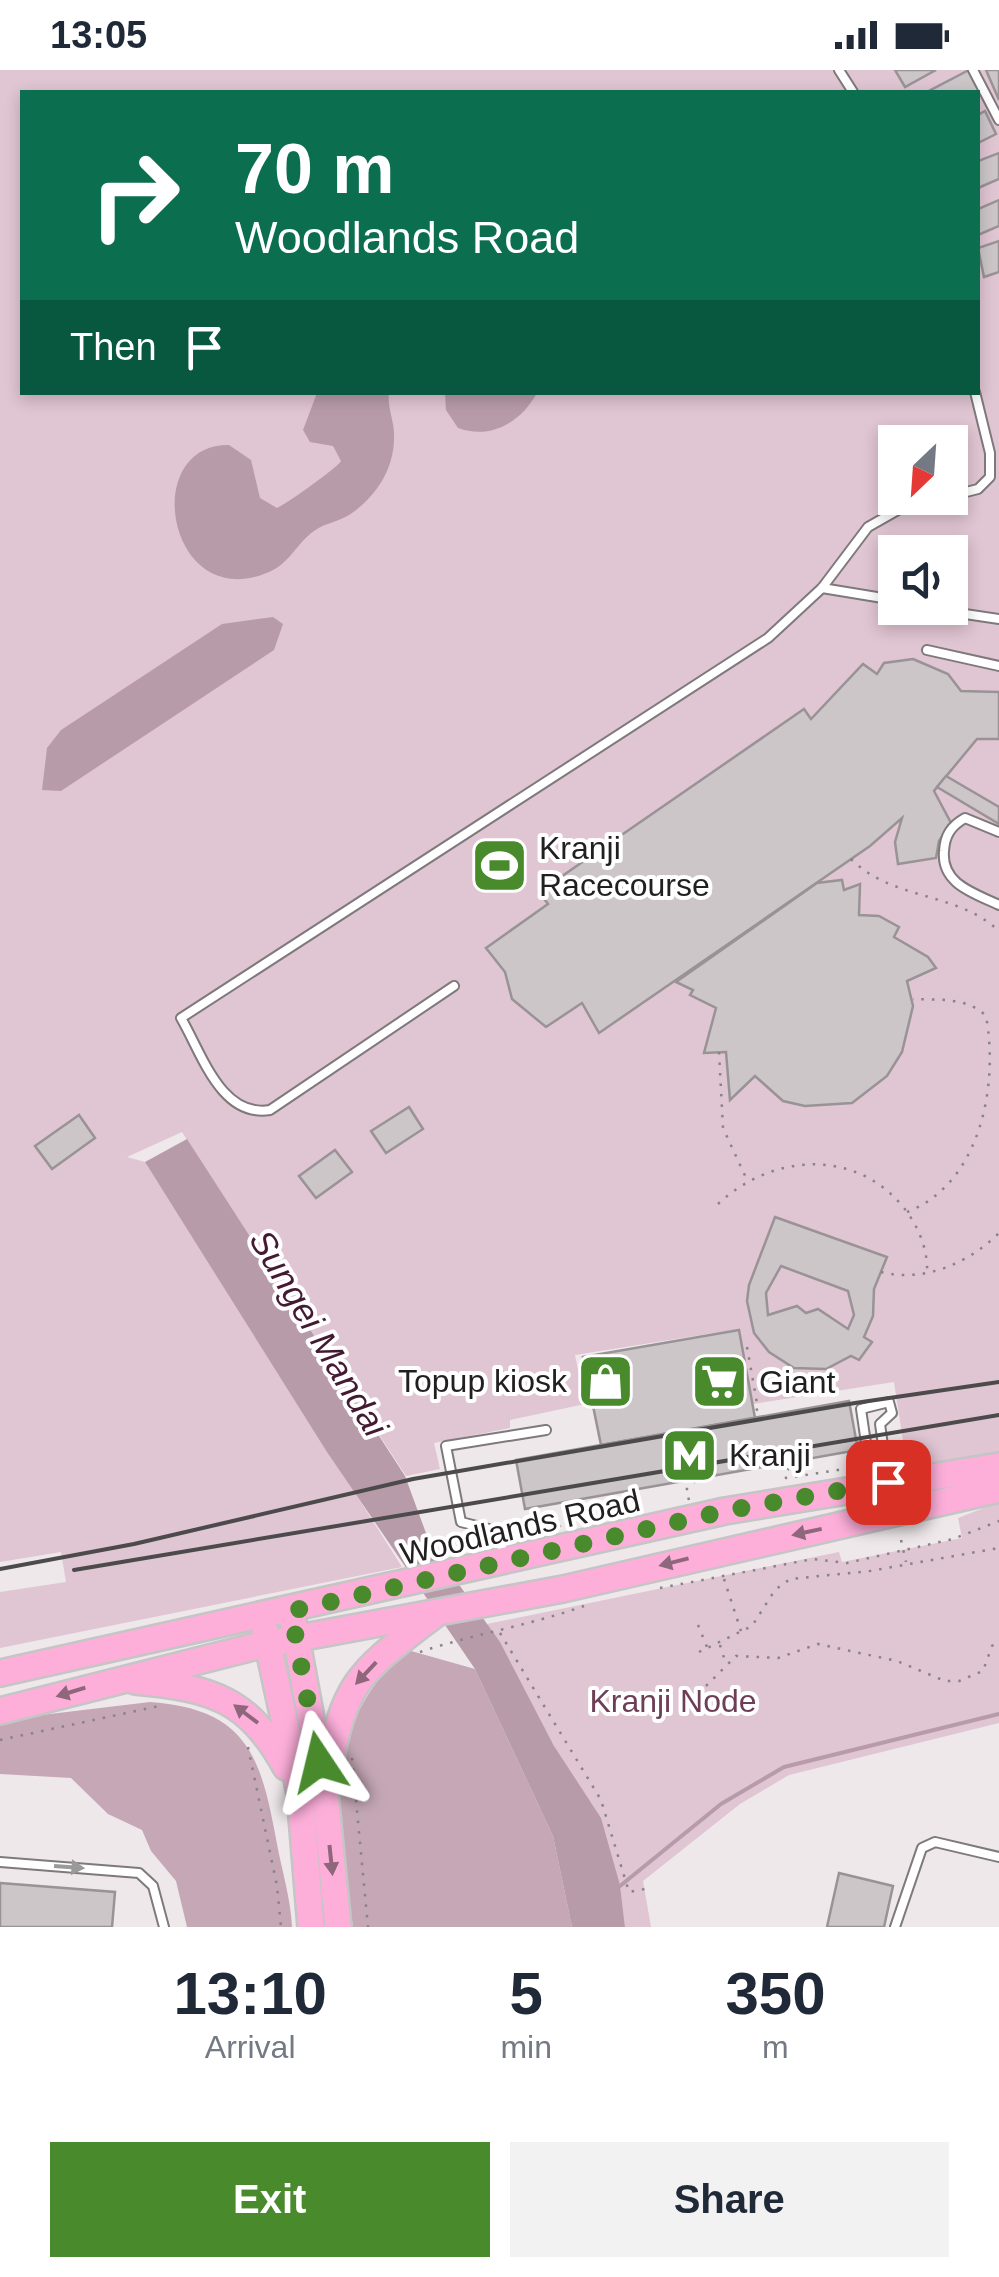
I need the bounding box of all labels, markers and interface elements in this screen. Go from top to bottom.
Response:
text: 13:05 [50,14,147,56]
icon: right [70,130,200,260]
text: 70 m [235,130,395,208]
text: Woodlands Road [235,212,579,263]
icon: arrive [177,320,232,375]
text: Then [70,326,157,368]
north arrow [878,425,968,515]
map controls [878,425,968,625]
button: sound [878,535,968,625]
place label: Kranji Racecourse [539,830,710,903]
sports icon: Kranji Racecourse [470,836,530,896]
water label: Sungei Mandai [242,1223,396,1444]
shop icon: Topup kiosk [576,1351,636,1411]
supermarket icon: Giant [690,1352,750,1412]
place label: Topup kiosk [398,1363,568,1399]
place label: Giant [759,1364,836,1400]
metro station icon: Kranji [660,1425,720,1485]
place label: Kranji [729,1437,811,1473]
pin [846,1440,931,1525]
icon: arrive [861,1455,916,1510]
street label: Woodlands Road [397,1482,643,1572]
one-way arrow [791,1525,822,1540]
one-way arrow [658,1555,689,1571]
one-way arrow [354,1660,377,1684]
park label: Kranji Node [589,1683,757,1719]
one-way arrow [55,1685,86,1700]
one-way arrow [233,1704,259,1724]
position arrow [267,1710,371,1814]
one-way arrow [323,1845,339,1877]
one-way arrow [54,1860,86,1876]
text: 13:10 [173,1960,327,2027]
text: 5 [509,1960,543,2027]
text: 350 [725,1960,826,2027]
text: Arrival [205,2029,296,2065]
text: min [500,2029,552,2065]
text: m [762,2029,789,2065]
button: Exit [50,2142,490,2257]
button: Share [510,2142,949,2257]

